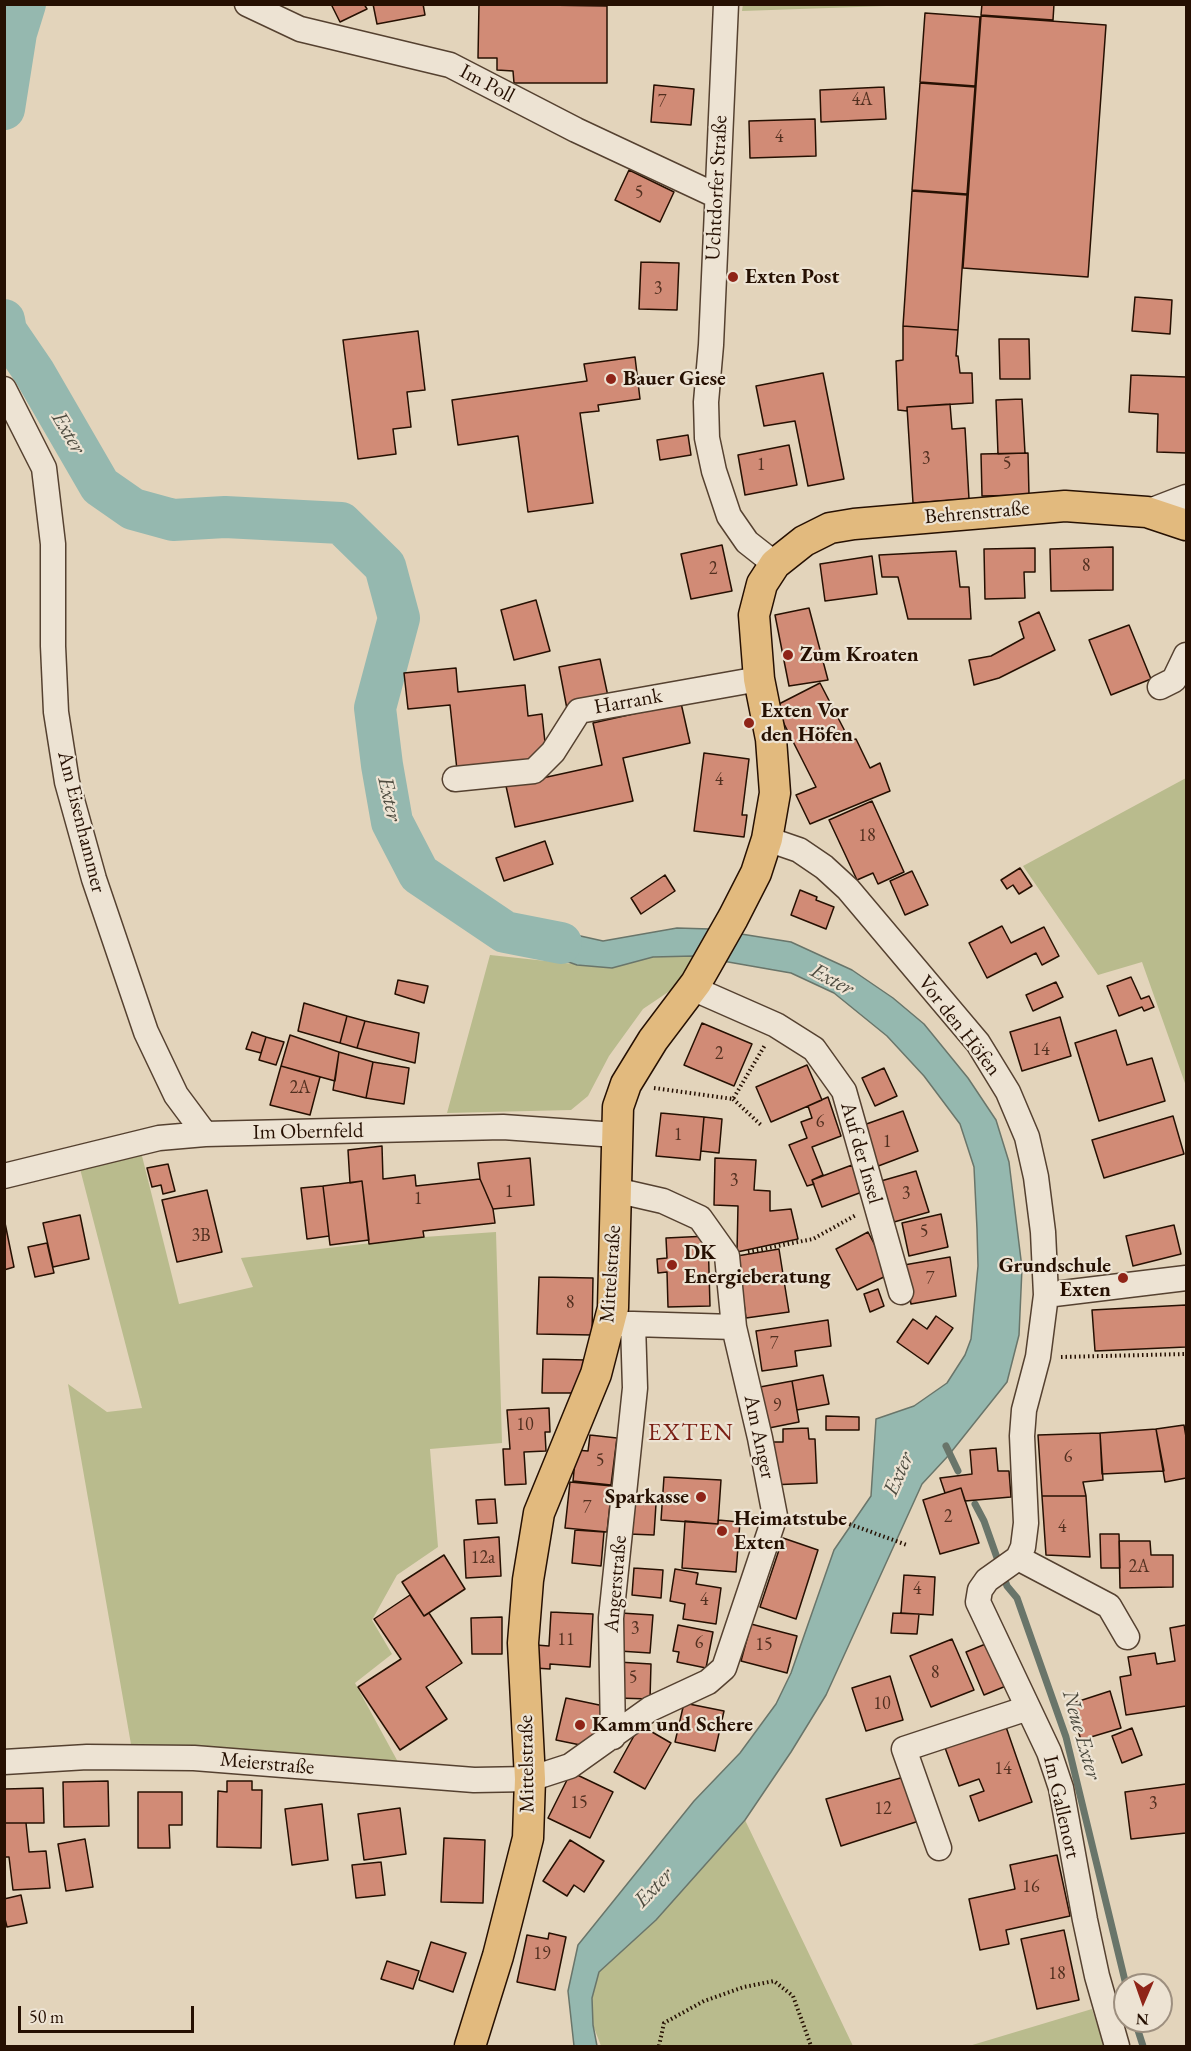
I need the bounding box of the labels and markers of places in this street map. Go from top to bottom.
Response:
place label: Exten Post [745,264,839,290]
marker: Exten Post [726,270,740,284]
place label: Bauer Giese [623,366,726,392]
marker: Bauer Giese [604,372,618,386]
place label: Zum Kroaten [800,642,919,668]
marker: Zum Kroaten [781,648,795,662]
place label: Exten Vor den Höfen [761,698,853,748]
marker: Exten Vor den Höfen [742,716,756,730]
place label: DK Energieberatung [684,1240,830,1290]
place label: Grundschule Exten [999,1253,1111,1303]
marker: DK Energieberatung [665,1258,679,1272]
marker: Grundschule Exten [1116,1271,1130,1285]
place label: Sparkasse [605,1484,689,1510]
marker: Sparkasse [694,1490,708,1504]
place label: Heimatstube Exten [734,1506,847,1556]
marker: Heimatstube Exten [715,1524,729,1538]
place label: Kamm und Schere [592,1712,753,1738]
marker: Kamm und Schere [573,1718,587,1732]

